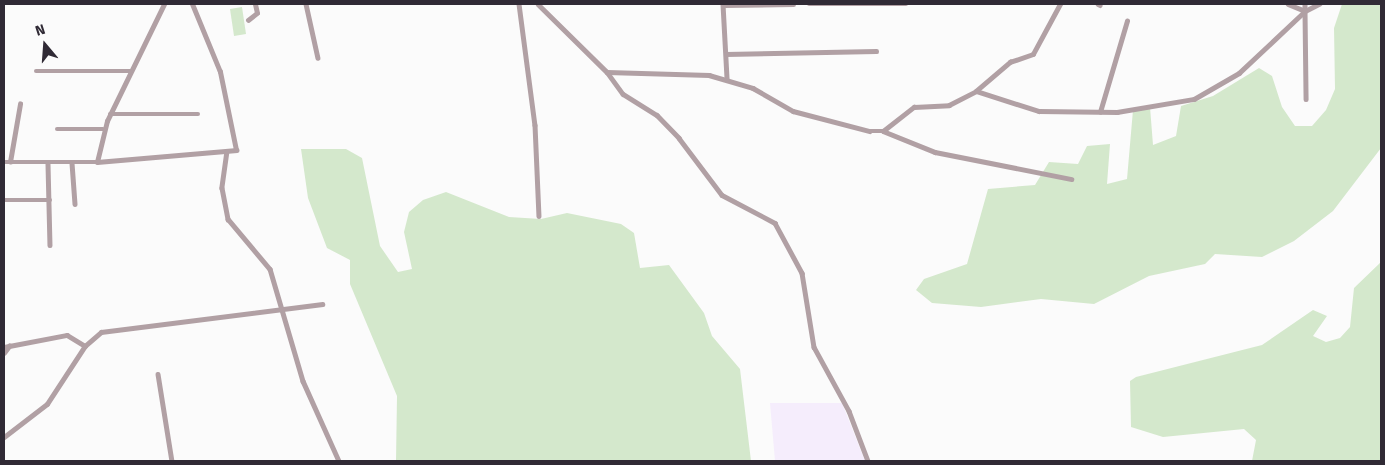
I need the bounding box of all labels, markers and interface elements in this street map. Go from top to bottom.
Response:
north arrow [20,20,70,70]
text: N [33,21,47,40]

